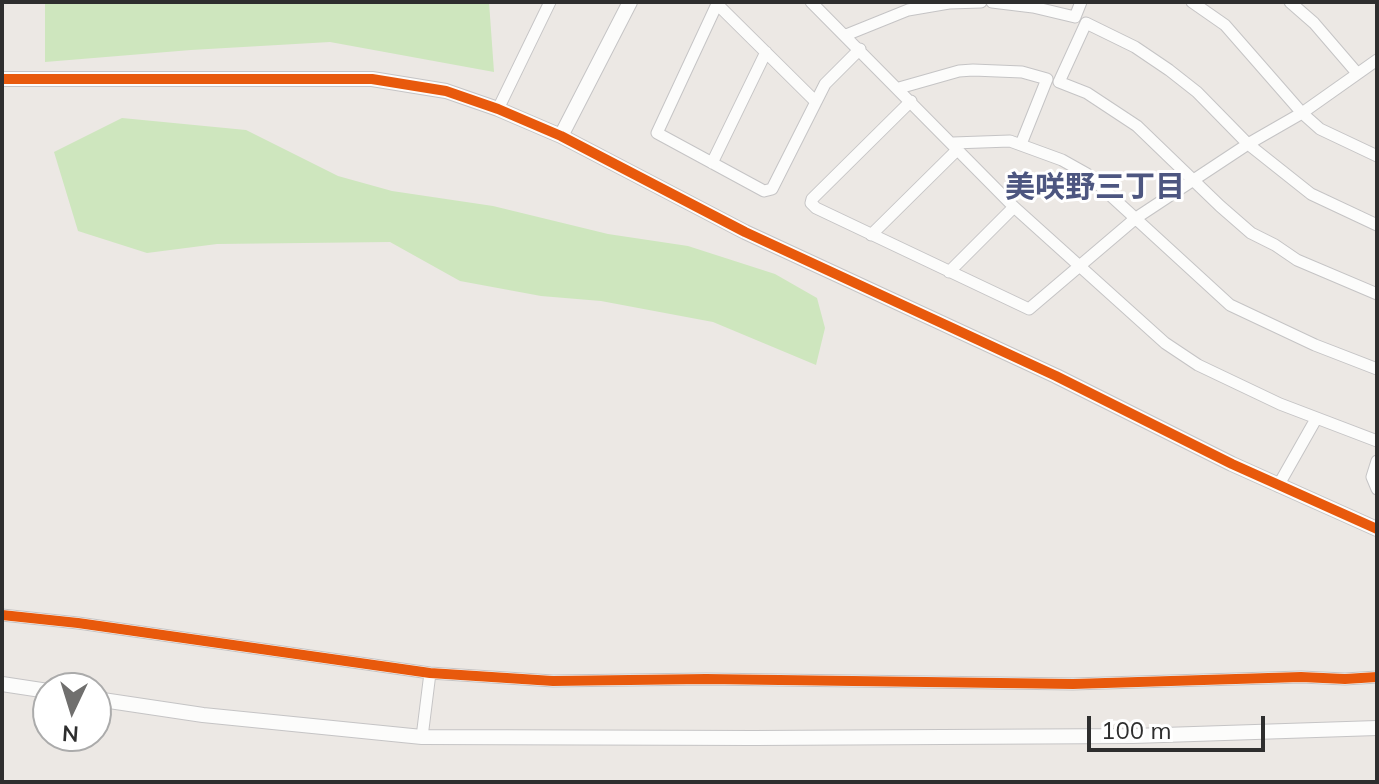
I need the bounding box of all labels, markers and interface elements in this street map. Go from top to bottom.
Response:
district label: 美咲野三丁目 [1005,170,1185,206]
north arrow [32,672,112,752]
scale bar [1091,700,1269,750]
text: 100 m [1101,715,1172,745]
text: N [61,719,80,748]

